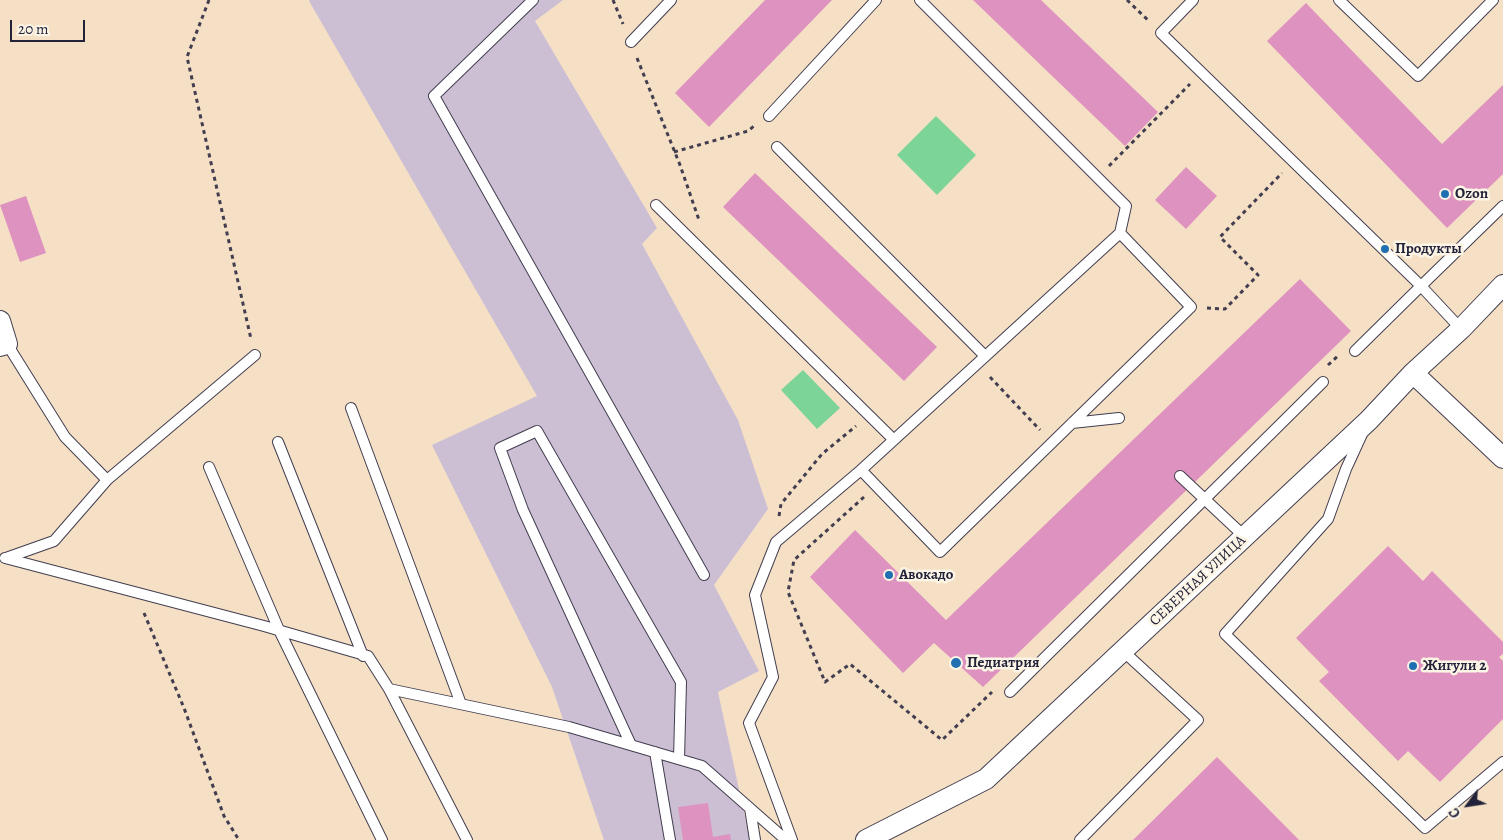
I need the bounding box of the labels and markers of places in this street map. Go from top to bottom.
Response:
place label: Ozon [1455,185,1488,203]
marker: Ozon [1439,188,1451,200]
place label: Продукты [1395,240,1462,258]
marker: Продукты [1379,243,1391,255]
place label: Авокадо [899,566,953,584]
marker: Авокадо [883,569,895,581]
place label: Педиатрия [967,654,1040,672]
marker: Педиатрия [949,656,963,670]
place label: Жигули 2 [1423,657,1486,675]
marker: Жигули 2 [1407,660,1419,672]

